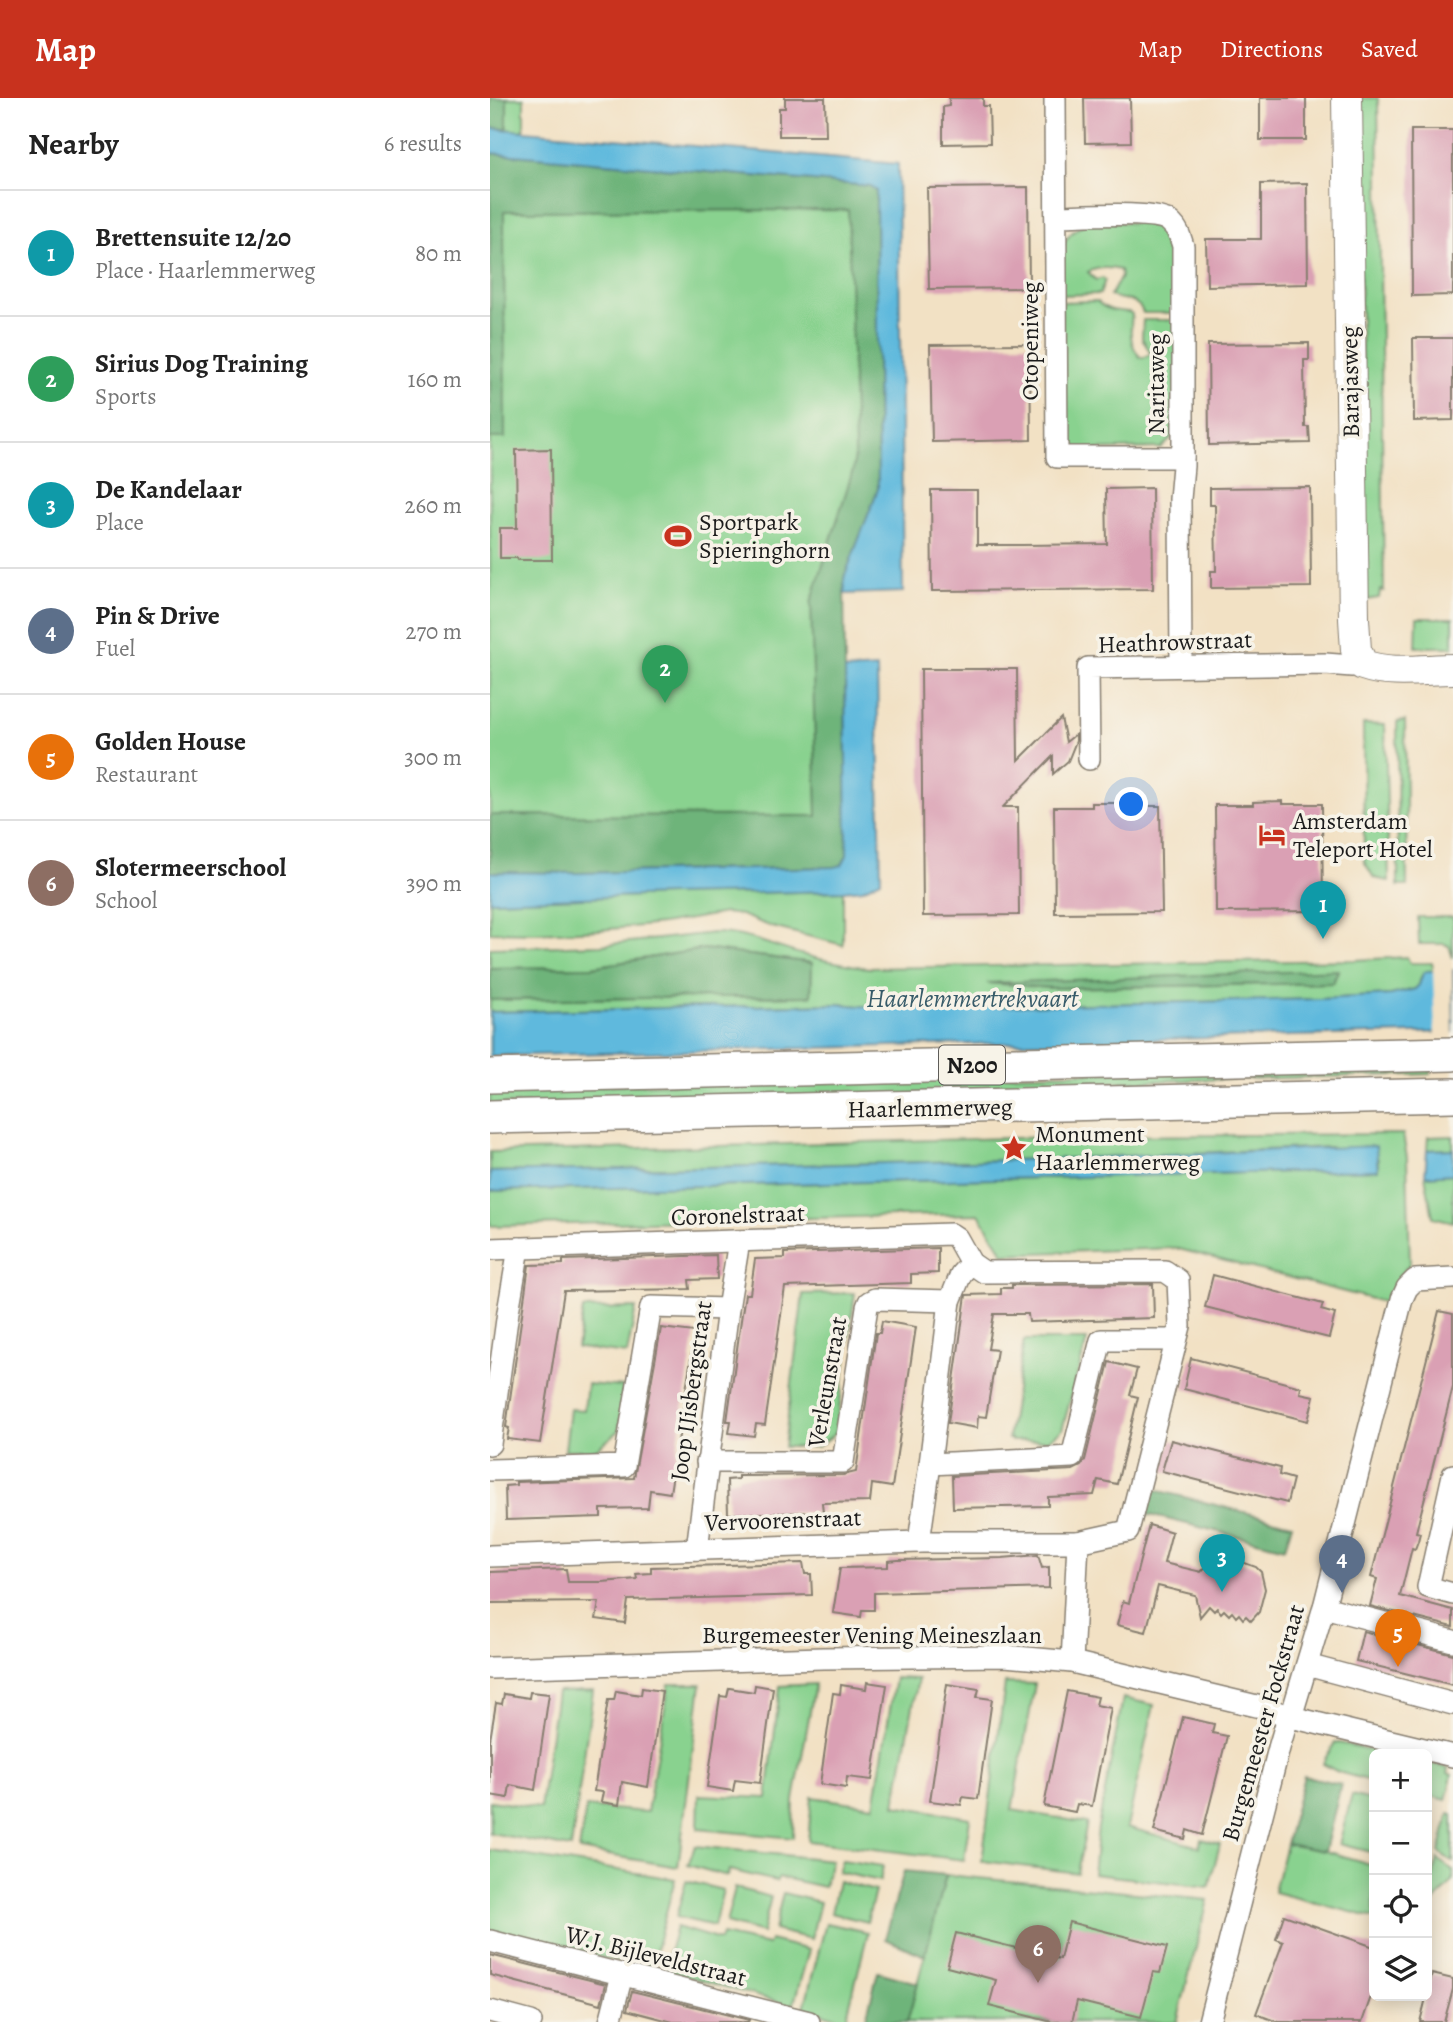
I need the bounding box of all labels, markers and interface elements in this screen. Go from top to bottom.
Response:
text: Map [35,27,96,72]
text: Map [1138,33,1182,65]
text: Directions [1220,33,1323,65]
text: Saved [1361,33,1418,65]
text: Nearby [28,124,119,164]
text: 6 results [384,128,462,159]
text: Brettensuite 12/20 [95,220,291,255]
text: 1 [47,238,55,269]
text: 80 m [415,238,462,269]
text: Place · Haarlemmerweg [95,255,316,286]
street label: Otopeniweg [1014,282,1046,400]
street label: Barajasweg [1333,326,1367,438]
street label: Naritaweg [1140,333,1172,435]
text: Sirius Dog Training [95,346,308,381]
text: 2 [45,364,57,395]
text: 160 m [408,364,462,395]
text: Sports [95,381,156,412]
text: De Kandelaar [95,472,242,507]
text: 3 [46,490,56,521]
text: 260 m [404,490,462,521]
place label: Sportpark Spieringhorn [699,506,830,566]
text: Place [95,507,144,538]
sports icon: Sportpark Spieringhorn [663,521,693,551]
text: Pin & Drive [95,598,220,633]
text: 4 [46,616,56,647]
text: 270 m [405,616,462,647]
street label: Heathrowstraat [1097,623,1253,661]
text: Fuel [95,633,135,664]
pin: 2 [642,645,688,703]
text: Golden House [95,724,246,759]
text: 5 [46,742,56,773]
text: 300 m [404,742,462,773]
text: Restaurant [95,759,198,790]
your location [1114,787,1148,821]
place label: Amsterdam Teleport Hotel [1292,805,1433,865]
hotel icon: Amsterdam Teleport Hotel [1257,820,1287,850]
text: Slotermeerschool [95,850,286,885]
text: 6 [46,868,56,899]
text: 390 m [406,868,462,899]
pin: 1 [1300,881,1346,939]
text: School [95,885,157,916]
water label: Haarlemmertrekvaart [866,981,1079,1016]
road number: N200 [939,1046,1005,1084]
street label: Haarlemmerweg [847,1091,1013,1125]
place label: Monument Haarlemmerweg [1035,1118,1200,1178]
place icon: Monument Haarlemmerweg [999,1133,1029,1163]
street label: Coronelstraat [670,1197,806,1233]
street label: Joop IJisbergstraat [663,1299,719,1483]
street label: Verleunstraat [800,1314,854,1451]
street label: Vervoorenstraat [703,1501,862,1539]
pin: 3 [1199,1534,1245,1592]
pin: 4 [1319,1535,1365,1593]
street label: Burgemeester Fockstraat [1214,1601,1312,1845]
pin: 5 [1375,1609,1421,1667]
street label: Burgemeester Vening Meineszlaan [702,1619,1042,1651]
map controls [1369,1749,1432,2001]
button: + [1369,1749,1432,1812]
button: − [1369,1812,1432,1875]
button: locate [1369,1875,1432,1938]
street label: W.J. Bijleveldstraat [561,1918,750,1994]
pin: 6 [1015,1925,1061,1983]
button: layers [1369,1938,1432,2001]

